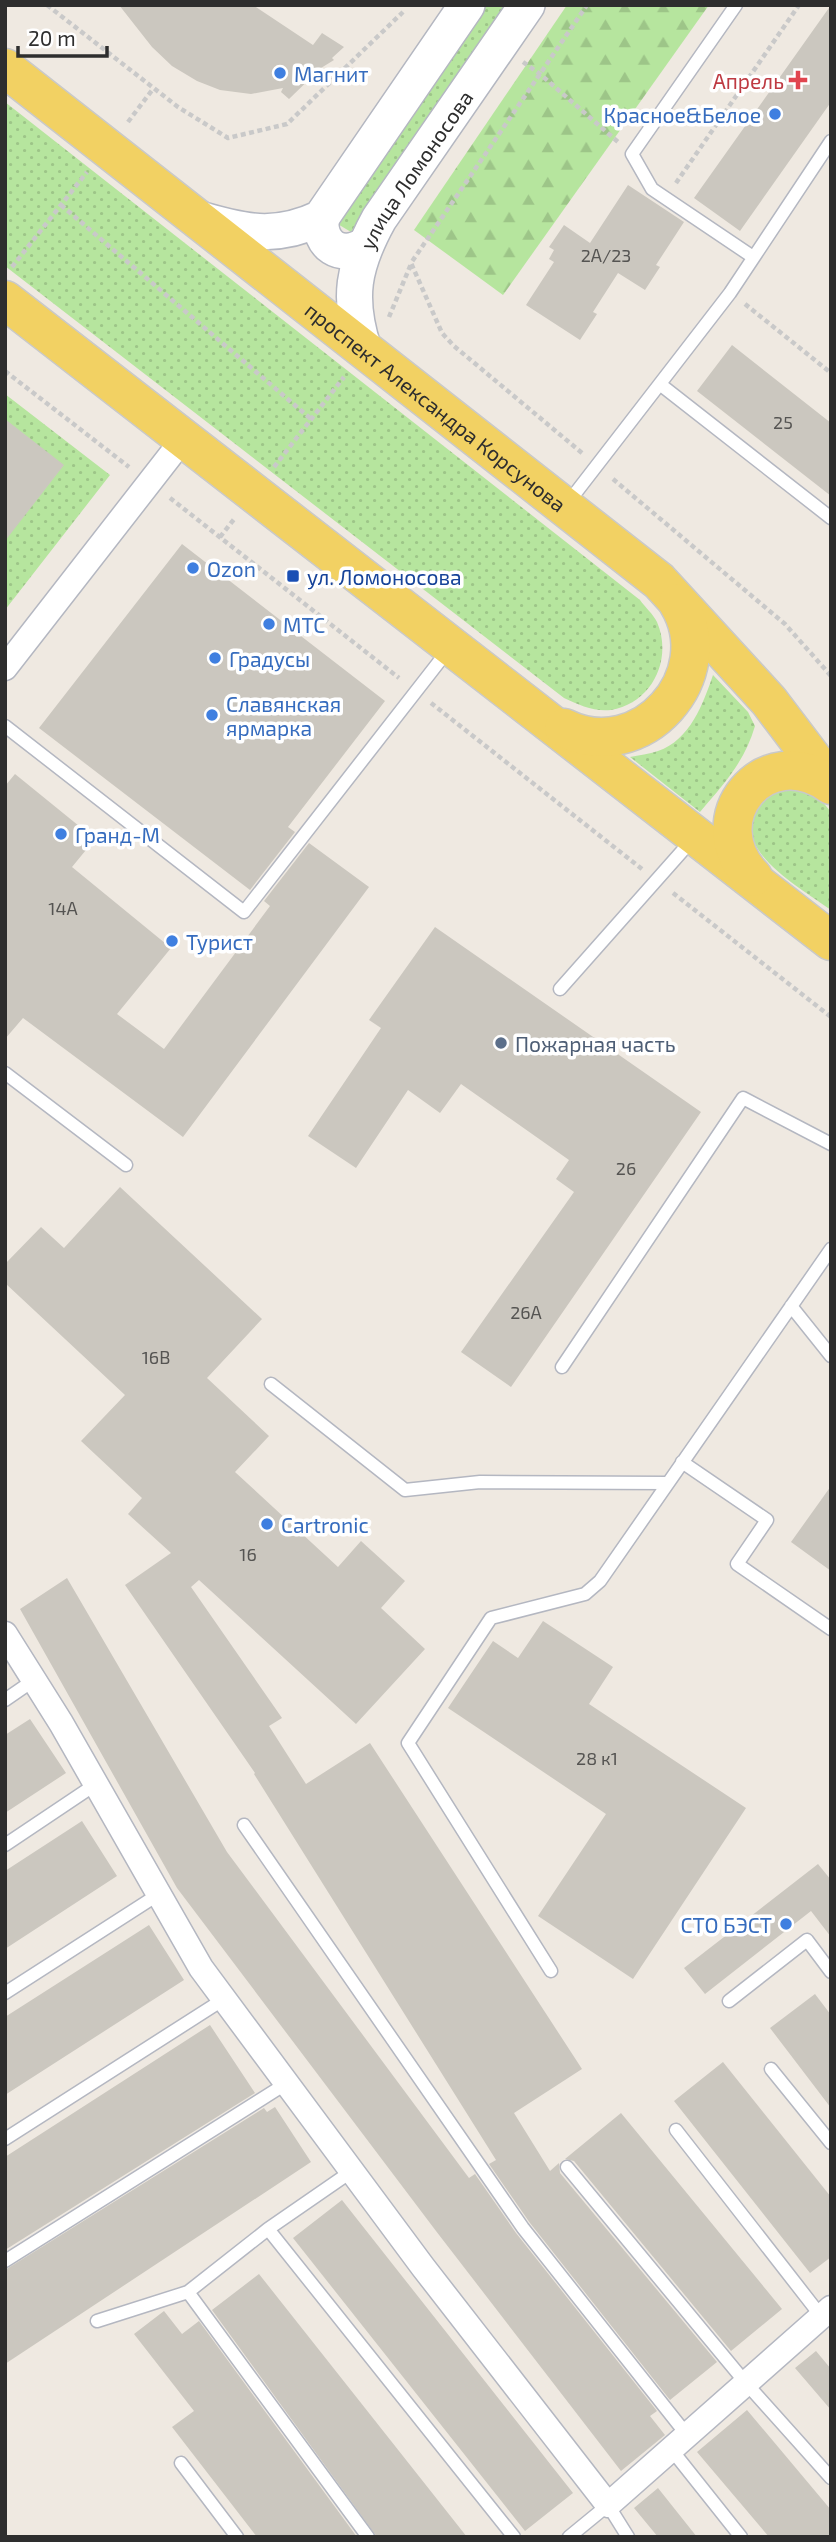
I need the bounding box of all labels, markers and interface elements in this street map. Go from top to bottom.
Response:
scale bar [18,14,107,58]
text: 20 m [28,25,76,50]
place label: Магнит [294,61,369,86]
marker: Магнит [272,65,288,81]
place label: Апрель [713,68,784,93]
marker: Апрель [790,72,806,88]
street label: улица Ломоносова [353,85,477,253]
place label: Красное&Белое [603,102,761,127]
marker: Красное&Белое [767,106,783,122]
house number: 2А/23 [581,244,631,266]
street label: проспект Александра Корсунова [301,296,572,516]
house number: 25 [773,411,793,433]
place label: Ozon [207,556,256,581]
marker: Ozon [185,560,201,576]
place label: ул. Ломоносова [307,564,462,590]
marker: ул. Ломоносова [285,568,301,584]
place label: МТС [283,612,325,637]
marker: МТС [261,616,277,632]
place label: Градусы [229,646,310,672]
marker: Градусы [207,650,223,666]
place label: Славянская ярмарка [226,691,341,740]
marker: Славянская ярмарка [204,707,220,723]
place label: Гранд-М [75,822,160,847]
marker: Гранд-М [53,826,69,842]
house number: 14А [48,897,79,919]
place label: Турист [186,929,253,955]
marker: Турист [164,933,180,949]
place label: Пожарная часть [515,1031,676,1056]
marker: Пожарная часть [493,1035,509,1051]
house number: 26 [616,1157,636,1179]
house number: 26А [510,1301,543,1323]
house number: 16В [142,1346,170,1368]
place label: Cartronic [281,1512,369,1537]
marker: Cartronic [259,1516,275,1532]
house number: 16 [239,1543,257,1565]
house number: 28 к1 [576,1747,618,1769]
place label: СТО БЭСТ [681,1912,772,1937]
marker: СТО БЭСТ [778,1916,794,1932]

